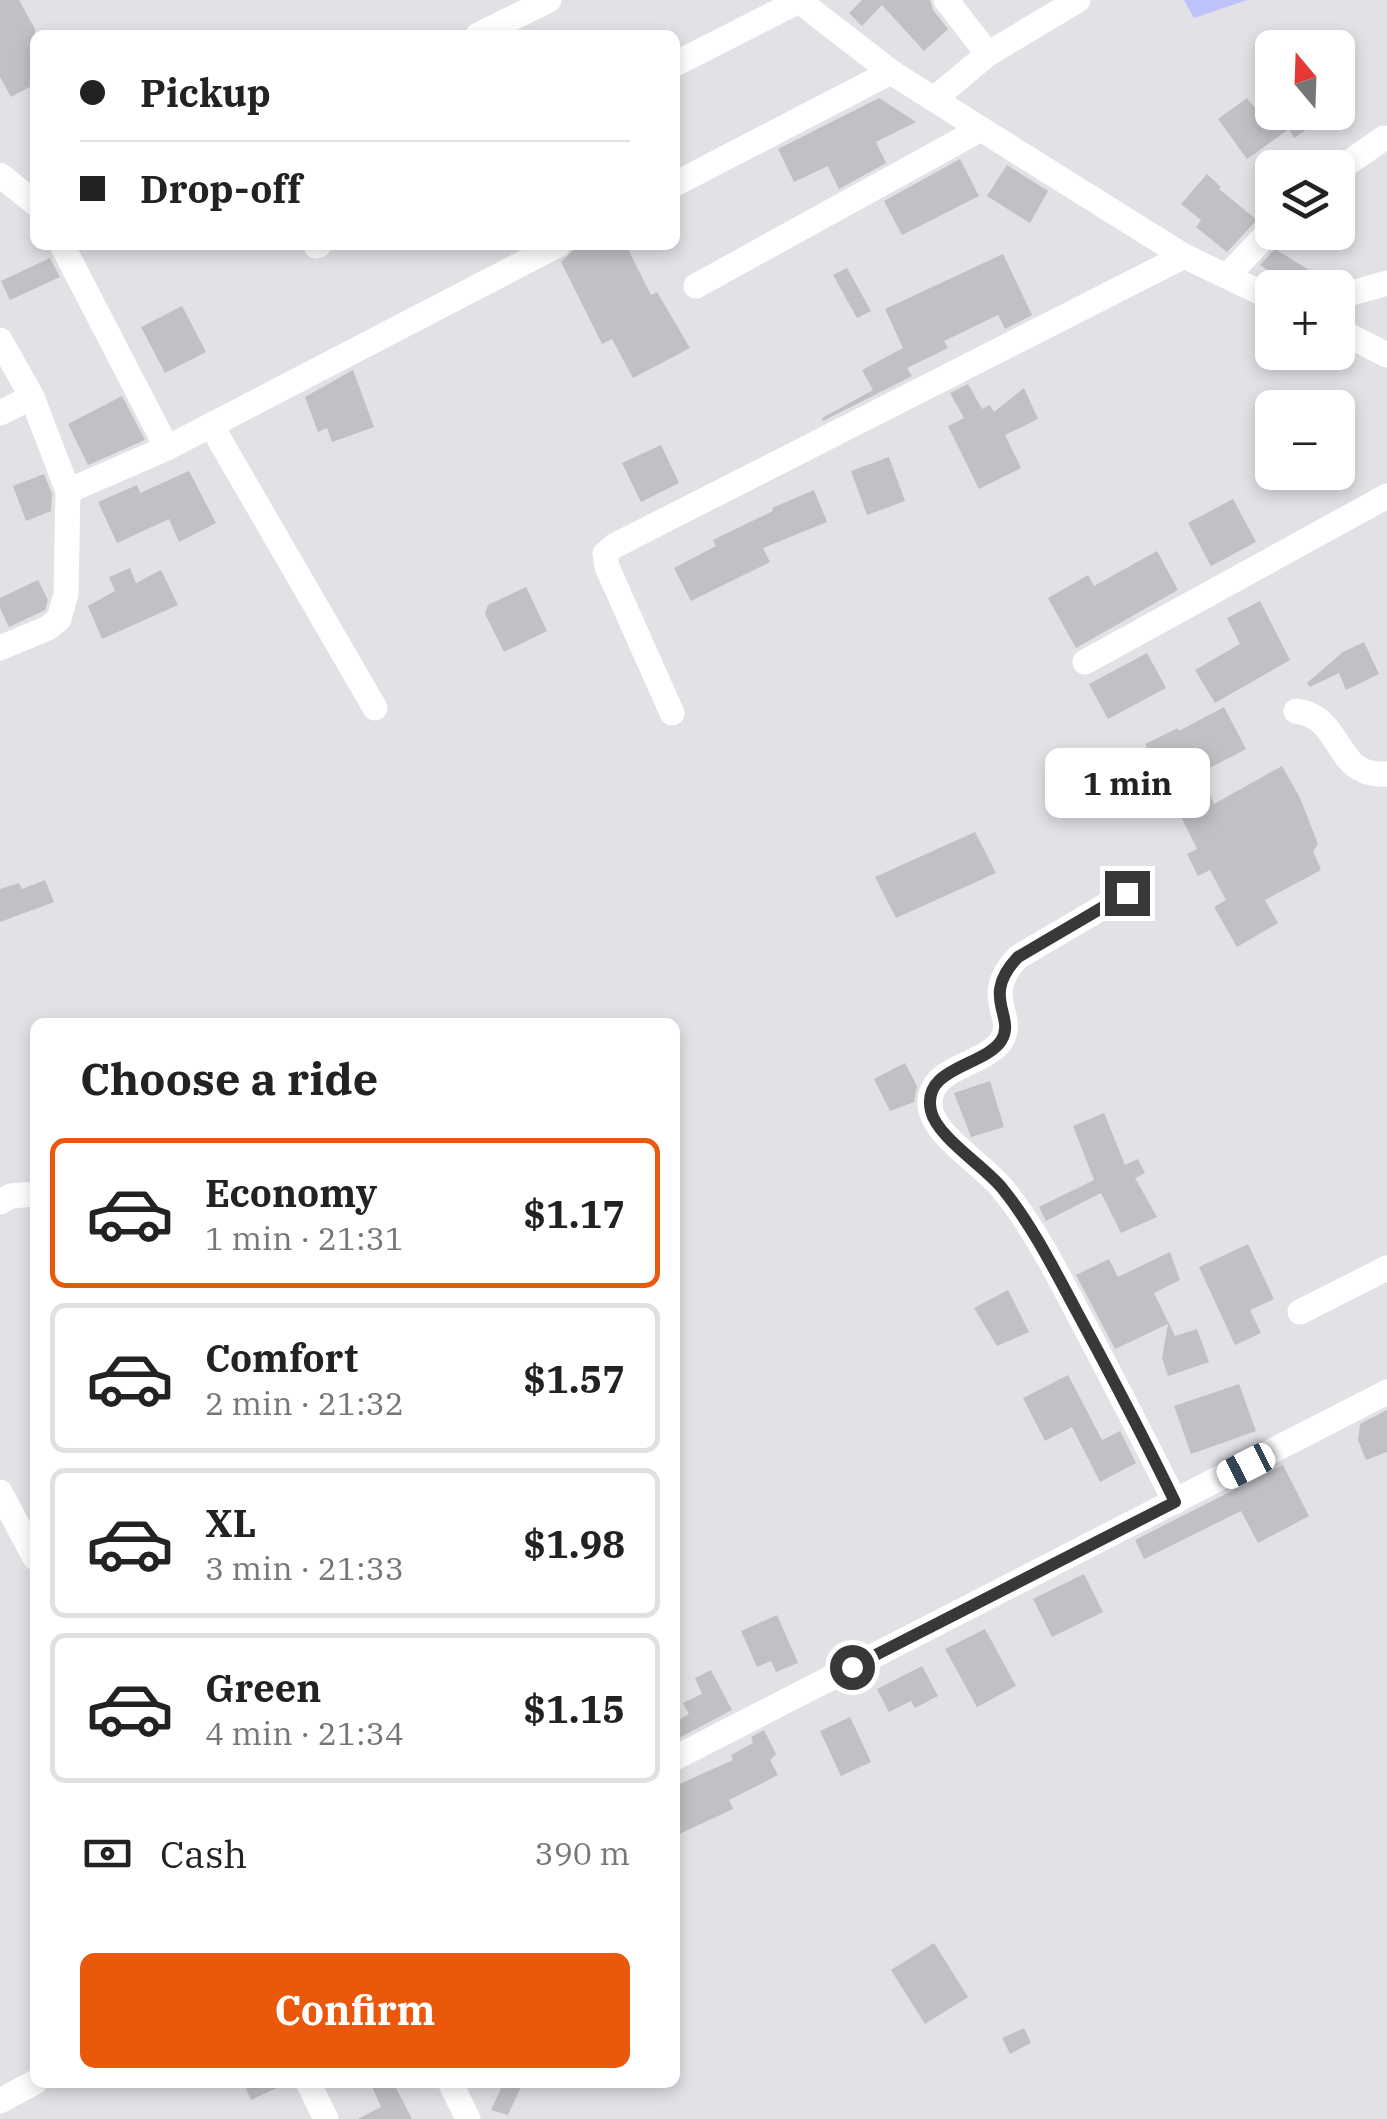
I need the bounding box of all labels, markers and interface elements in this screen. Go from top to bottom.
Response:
north arrow [1255,30,1355,130]
map controls [1255,30,1355,490]
text: Pickup [140,68,271,117]
button: layers [1255,150,1355,250]
text: Drop-off [140,164,302,213]
button: + [1255,270,1355,370]
button: − [1255,390,1355,490]
callout: 1 min [1044,748,1210,818]
text: 1 min [1083,762,1172,804]
route end [1105,871,1150,916]
text: Choose a ride [80,1049,378,1107]
icon: car [85,1168,175,1258]
text: Economy [205,1168,377,1217]
text: $1.17 [523,1189,625,1238]
text: 1 min · 21:31 [205,1217,404,1259]
icon: car [85,1333,175,1423]
text: Comfort [205,1333,358,1382]
text: $1.57 [523,1354,625,1403]
text: 2 min · 21:32 [205,1382,404,1424]
car [1212,1439,1280,1493]
icon: car [85,1498,175,1588]
text: XL [205,1498,256,1547]
text: $1.98 [523,1519,625,1568]
text: 3 min · 21:33 [205,1547,404,1589]
route start [830,1645,875,1690]
icon: car [85,1663,175,1753]
text: Green [205,1663,321,1712]
text: $1.15 [523,1684,625,1733]
text: 4 min · 21:34 [205,1712,404,1754]
icon: cash [80,1826,135,1881]
text: Cash [160,1829,247,1878]
text: 390 m [534,1832,630,1874]
button: Confirm [80,1953,630,2068]

